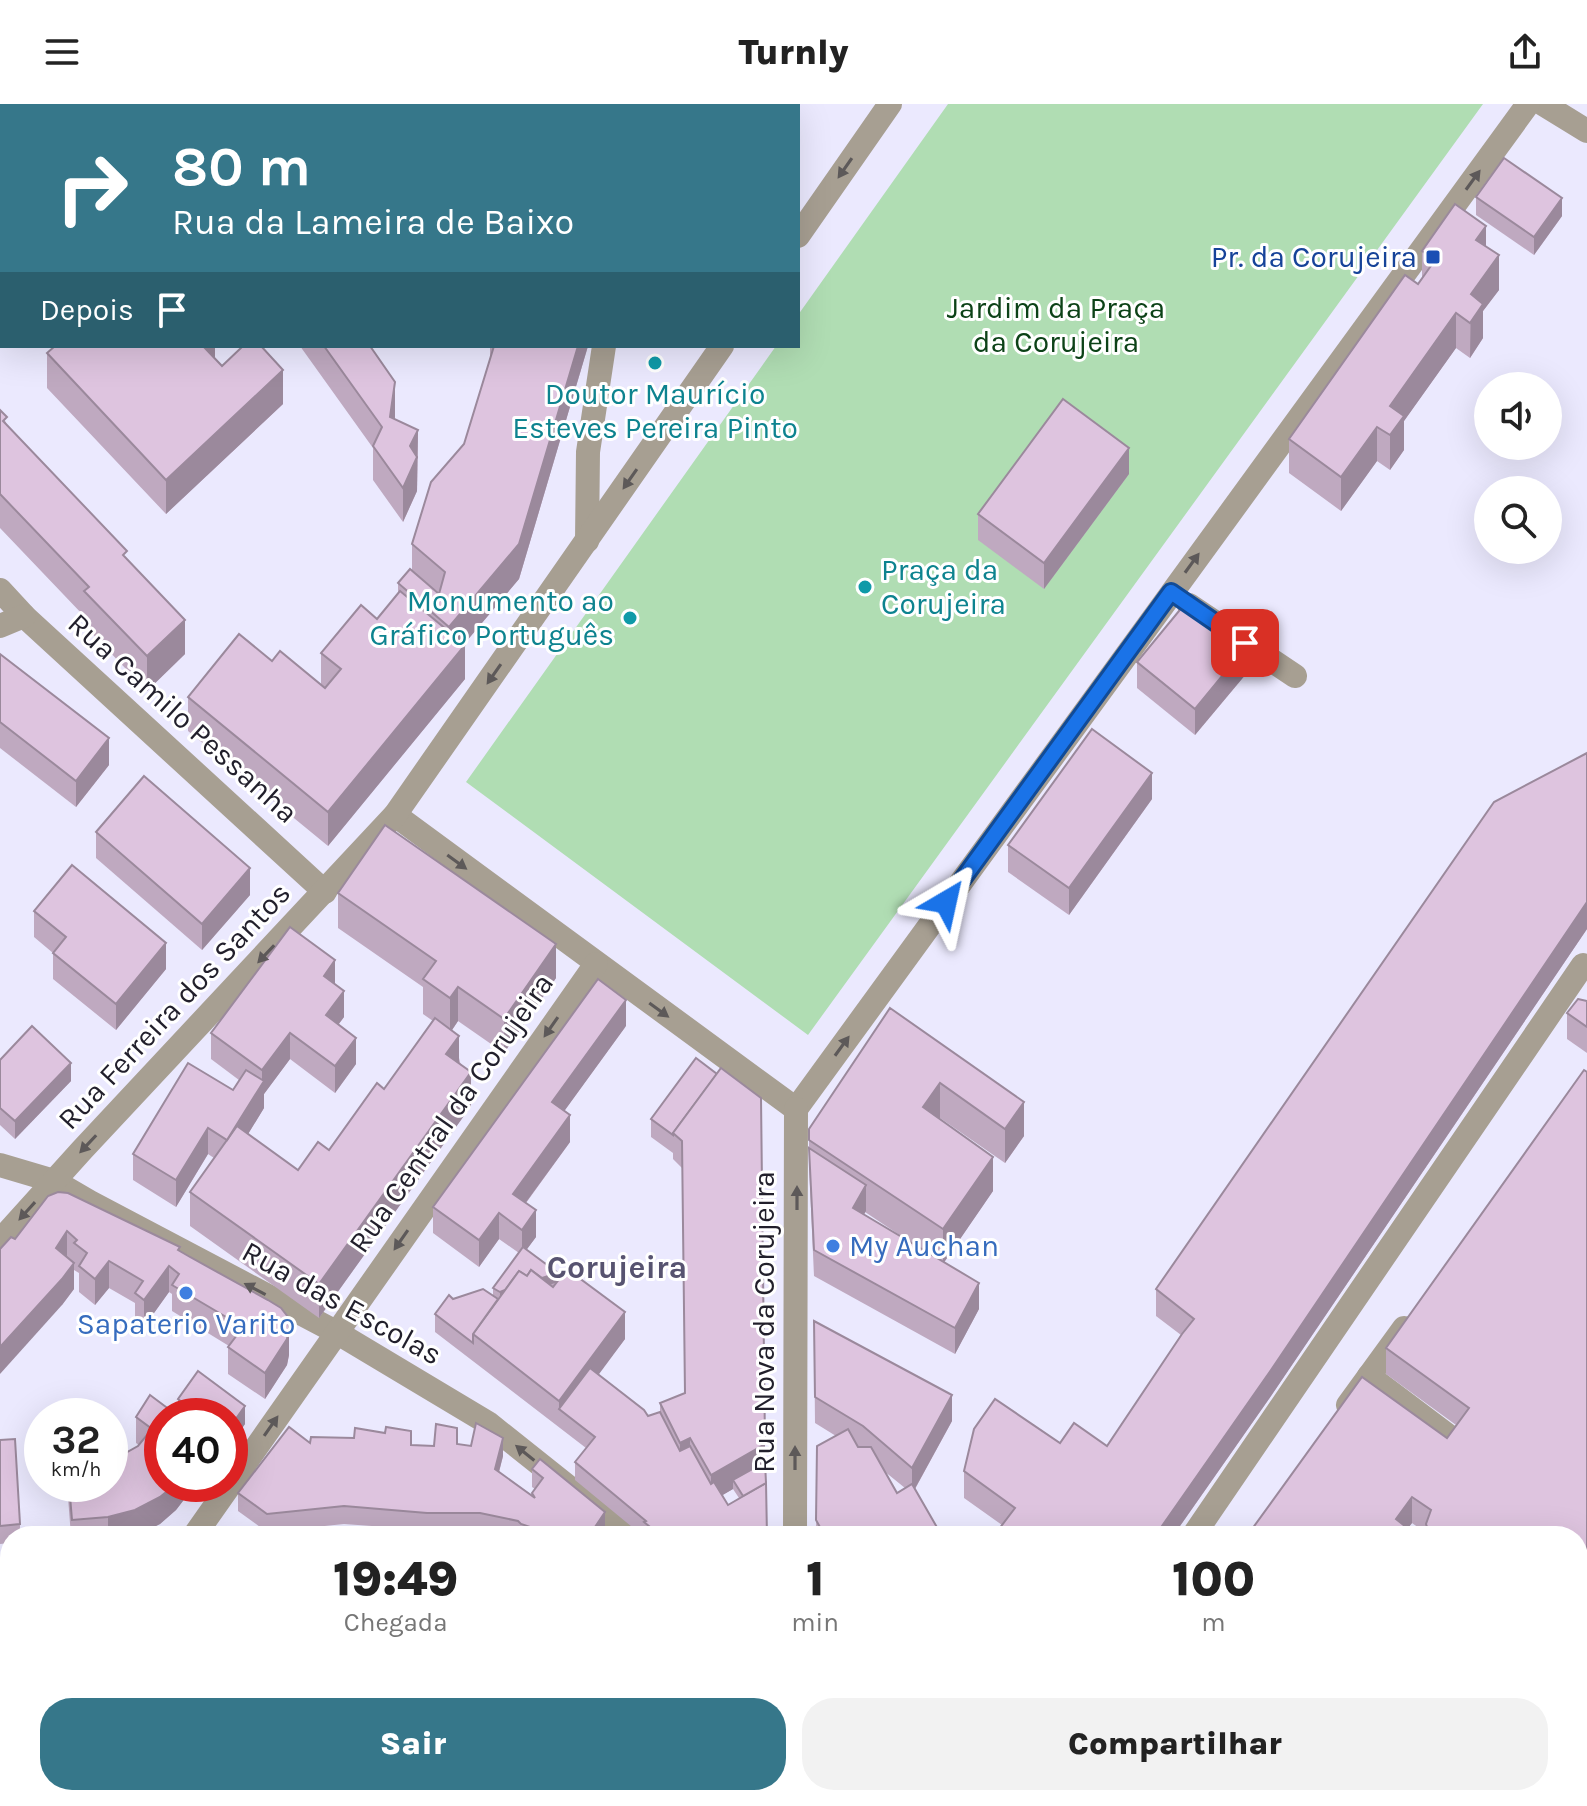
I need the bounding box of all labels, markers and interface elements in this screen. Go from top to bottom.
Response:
icon: menu [40,30,84,74]
icon: share [1503,30,1547,74]
text: Turnly [738,31,849,73]
text: 80 m [172,134,311,199]
icon: right [40,136,144,240]
one-way arrow [838,158,853,179]
one-way arrow [1465,169,1480,190]
text: Rua da Lameira de Baixo [172,201,574,243]
place label: Pr. da Corujeira [1211,239,1417,275]
marker: Pr. da Corujeira [1424,248,1442,266]
icon: arrive [150,288,194,332]
park label: Jardim da Praça da Corujeira [947,290,1165,360]
text: Depois [40,292,134,328]
marker: Doutor Maurício Esteves Pereira Pinto [646,354,664,372]
map controls [1474,372,1562,564]
button: sound [1474,372,1562,460]
place label: Doutor Maurício Esteves Pereira Pinto [512,376,798,446]
one-way arrow [623,469,638,490]
button: search [1474,476,1562,564]
place label: Praça da Corujeira [881,552,1006,622]
one-way arrow [1184,553,1199,574]
marker: Praça da Corujeira [856,578,874,596]
place label: Monumento ao Gráfico Português [370,583,614,653]
street label: Rua Camilo Pessanha [61,605,305,831]
marker: Monumento ao Gráfico Português [621,609,639,627]
pin [1211,609,1279,677]
icon: arrive [1223,621,1267,665]
one-way arrow [487,663,502,684]
one-way arrow [447,853,468,869]
position arrow [904,860,988,944]
street label: Rua Ferreira dos Santos [50,875,298,1137]
one-way arrow [257,945,275,964]
street label: Rua Central da Corujeira [341,966,561,1260]
one-way arrow [649,1001,669,1017]
one-way arrow [544,1017,559,1038]
one-way arrow [834,1035,849,1056]
one-way arrow [79,1134,97,1153]
street label: Rua Nova da Corujeira [746,1171,782,1473]
one-way arrow [790,1185,803,1210]
one-way arrow [19,1201,36,1221]
place label: My Auchan [849,1228,999,1264]
one-way arrow [394,1229,409,1250]
street label: Rua das Escolas [236,1233,448,1373]
marker: My Auchan [824,1237,842,1255]
district label: Corujeira [547,1249,687,1286]
one-way arrow [244,1283,267,1296]
marker: Sapaterio Varito [177,1284,195,1302]
place label: Sapaterio Varito [77,1306,295,1342]
speed limit sign: 40 [144,1398,248,1502]
text: 32 [51,1416,101,1463]
one-way arrow [263,1416,278,1437]
one-way arrow [515,1445,535,1461]
one-way arrow [789,1445,802,1470]
text: km/h [51,1458,101,1481]
text: 19:49 [333,1551,458,1607]
text: 1 [806,1551,824,1607]
text: 100 [1172,1551,1255,1607]
text: Chegada [344,1607,447,1638]
text: min [791,1607,839,1638]
text: m [1201,1607,1226,1638]
button: Sair [40,1698,786,1790]
button: Compartilhar [802,1698,1548,1790]

